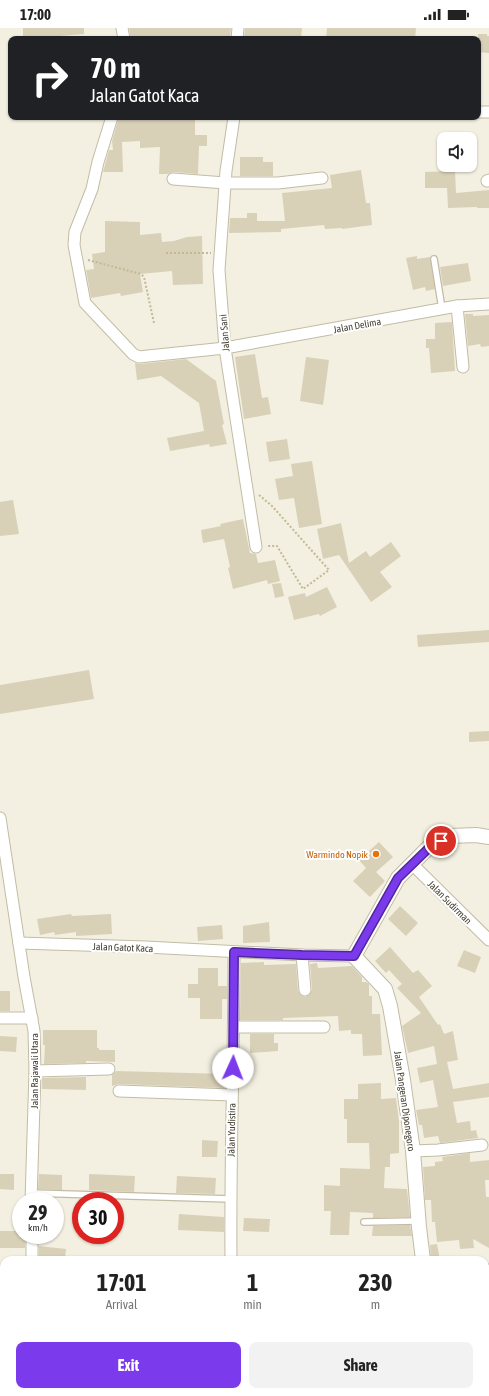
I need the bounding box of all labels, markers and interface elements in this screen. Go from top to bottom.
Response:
text: 17:00 [20,6,51,23]
icon: right [24,52,76,104]
text: 70 m [90,52,140,84]
text: Jalan Gatot Kaca [90,85,199,106]
map controls [437,132,477,172]
button: sound [437,132,477,172]
street label: Jalan Sani [217,314,232,352]
street label: Jalan Delima [332,316,382,335]
pin [424,824,458,858]
icon: arrive [430,830,452,852]
place label: Warmindo Nopik [306,849,369,860]
marker: Warmindo Nopik [371,849,381,859]
street label: Jalan Sudirman [426,878,474,927]
street label: Jalan Gatot Kaca [92,941,154,954]
street label: Jalan Rajawali Utara [29,1033,40,1109]
position arrow [212,1047,254,1089]
street label: Jalan Pangeran Diponegoro [392,1050,417,1152]
street label: Jalan Yudistira [226,1103,237,1157]
speed limit sign: 30 [72,1192,124,1244]
text: 29 [29,1201,47,1224]
text: km/h [28,1222,48,1233]
text: 17:01 [97,1269,147,1296]
text: 1 [247,1269,258,1296]
text: 230 [359,1269,392,1296]
text: Arrival [106,1297,137,1312]
text: min [243,1297,262,1312]
text: m [371,1297,380,1312]
button: Exit [16,1342,241,1388]
button: Share [249,1342,473,1388]

